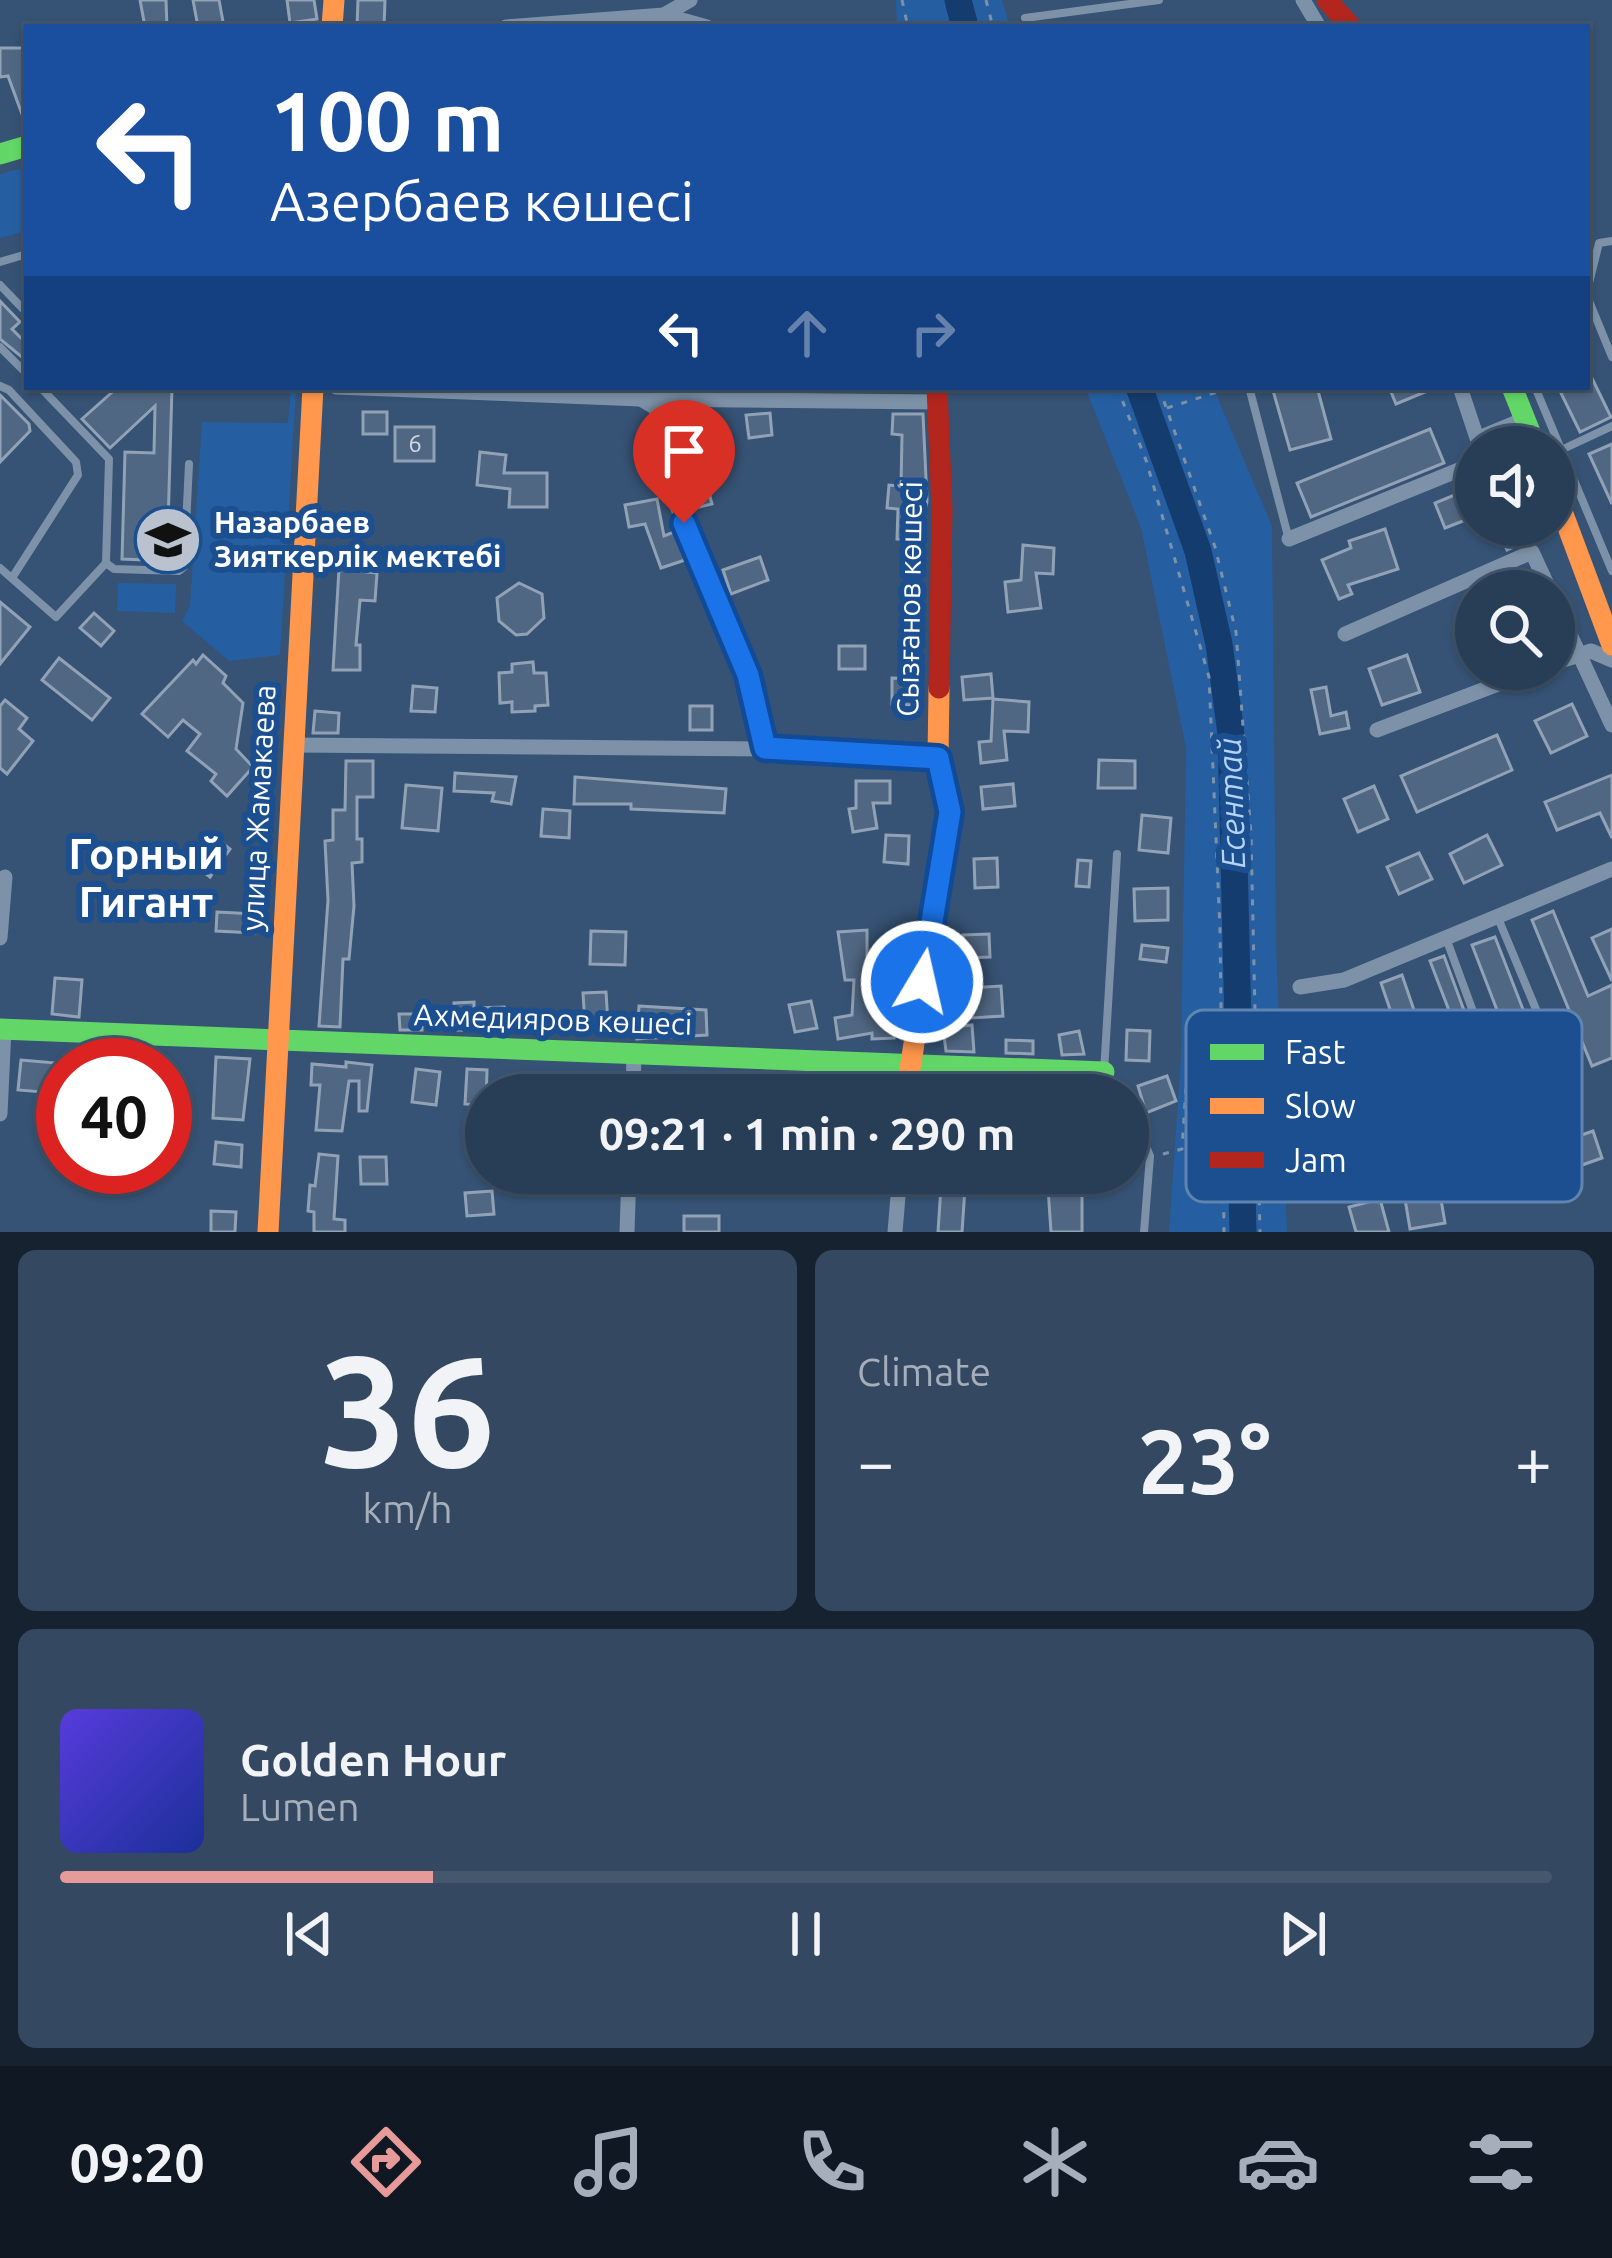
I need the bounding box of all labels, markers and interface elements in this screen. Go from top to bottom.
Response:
icon: left [72,72,228,228]
text: 100 m [270,73,504,167]
text: Азербаев көшесі [270,171,694,231]
icon: left [648,300,714,366]
icon: ahead [774,300,840,366]
icon: right [900,300,966,366]
pin [633,400,735,523]
icon: arrive [651,418,717,484]
map controls [1455,426,1575,690]
button: sound [1455,426,1575,546]
house number: 6 [408,430,422,457]
street label: Сызғанов көшесі [890,481,928,717]
school or university icon: Назарбаев Зияткерлік мектебі [133,505,203,575]
place label: Назарбаев Зияткерлік мектебі [214,505,501,573]
button: search [1455,570,1575,690]
street label: улица Жамакаева [235,684,281,932]
water label: Есентай [1210,737,1251,869]
district label: Горный Гигант [68,830,224,925]
position arrow [859,919,985,1045]
street label: Ахмедияров көшесі [413,997,693,1041]
legend [1186,1010,1582,1202]
text: Fast [1285,1033,1345,1070]
speed limit sign: 40 [36,1038,192,1194]
text: Slow [1285,1087,1356,1124]
text: 09:21 · 1 min · 290 m [599,1108,1015,1159]
text: Jam [1285,1141,1347,1178]
text: 36 [320,1322,495,1496]
text: Climate [857,1350,991,1393]
text: 23° [1138,1410,1271,1511]
text: − [857,1424,894,1498]
text: + [1515,1424,1552,1498]
text: km/h [362,1487,453,1530]
text: Golden Hour [240,1734,506,1785]
text: Lumen [240,1785,360,1828]
icon: previous [276,1901,342,1967]
icon: pause [773,1901,839,1967]
icon: next [1270,1901,1336,1967]
icon: directions [344,2120,428,2204]
icon: music [567,2120,651,2204]
icon: phone [790,2120,874,2204]
icon: climate [1013,2120,1097,2204]
icon: car [1236,2120,1320,2204]
icon: filters [1459,2120,1543,2204]
text: 09:20 [69,2132,205,2192]

